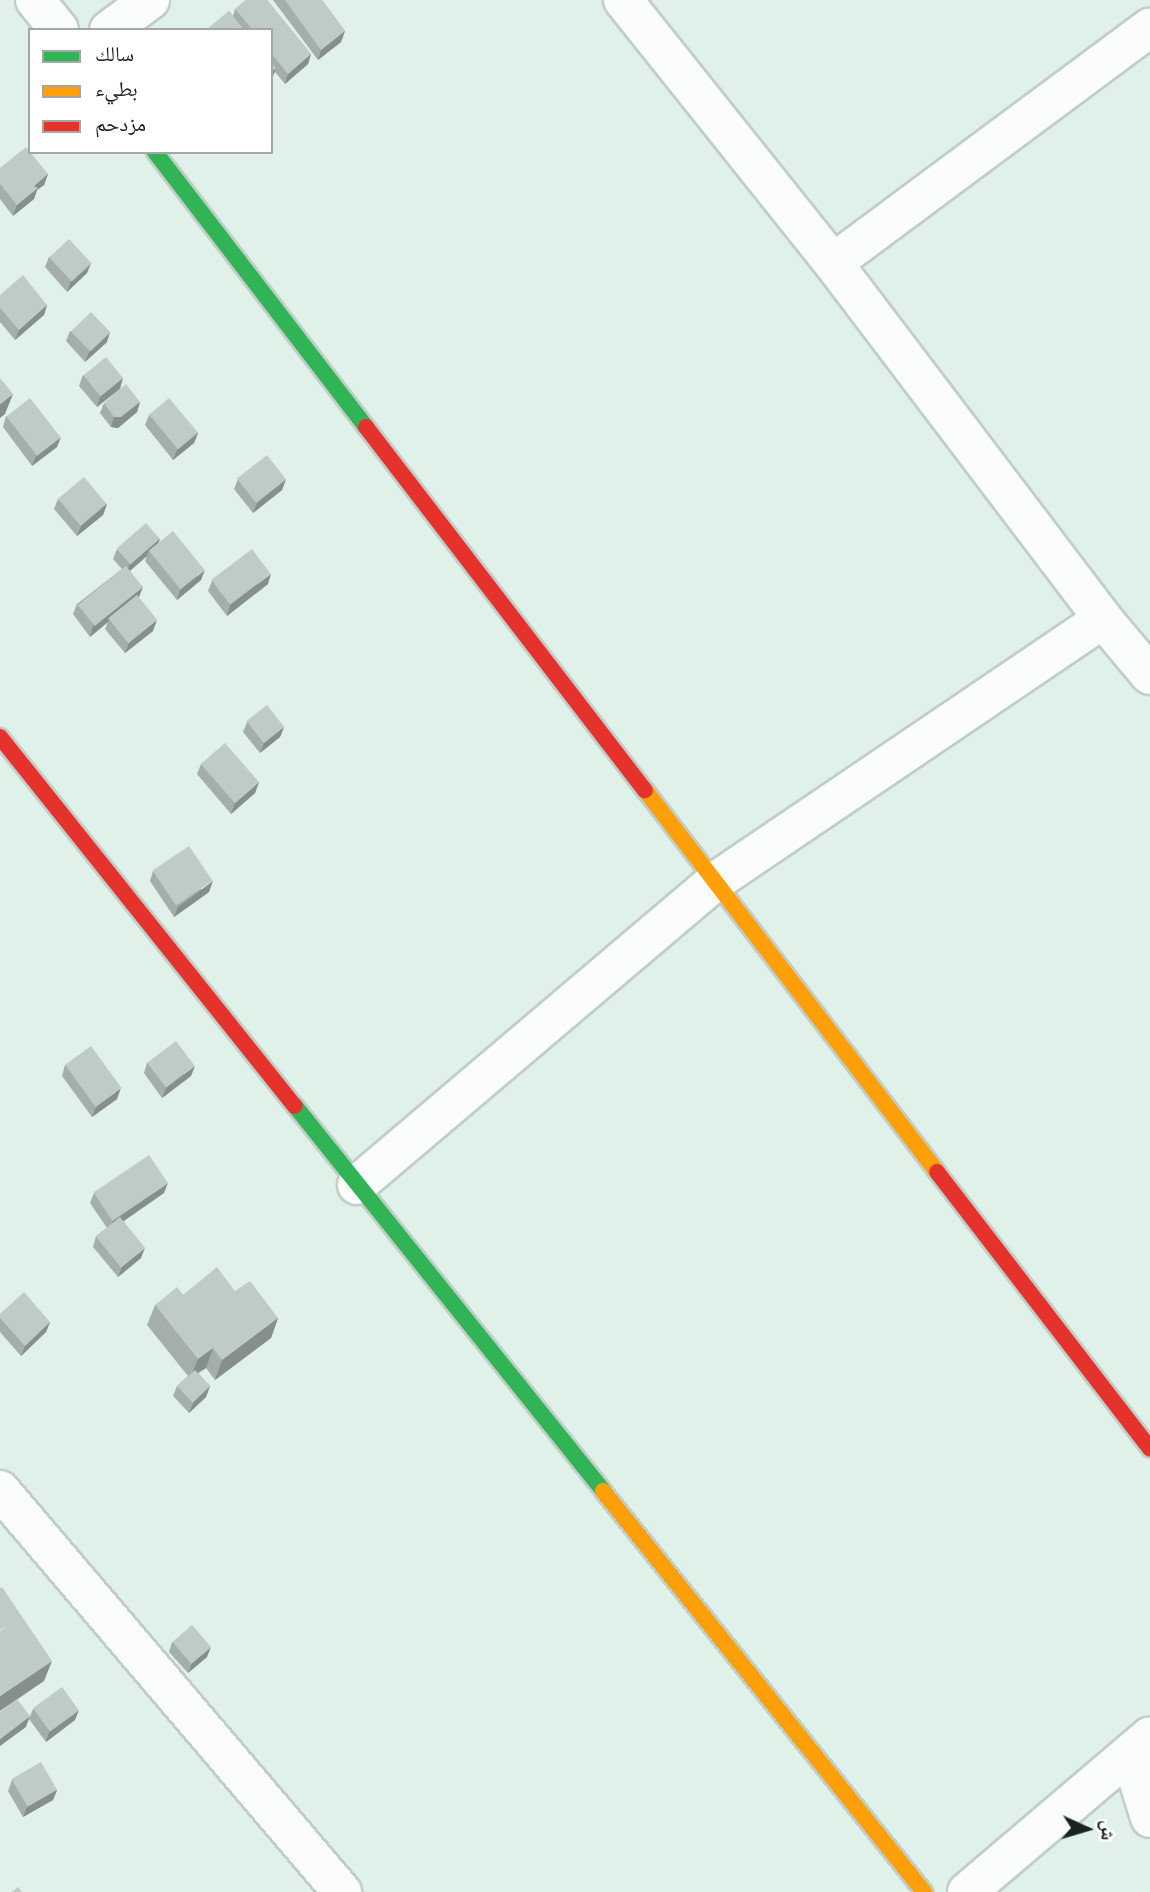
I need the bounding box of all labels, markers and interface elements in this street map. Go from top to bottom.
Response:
legend [28,28,273,154]
text: سالك [95,41,134,67]
text: بطيء [95,76,138,102]
text: مزدحم [95,111,146,137]
north arrow [1052,1794,1122,1864]
text: ش [1096,1820,1121,1841]

